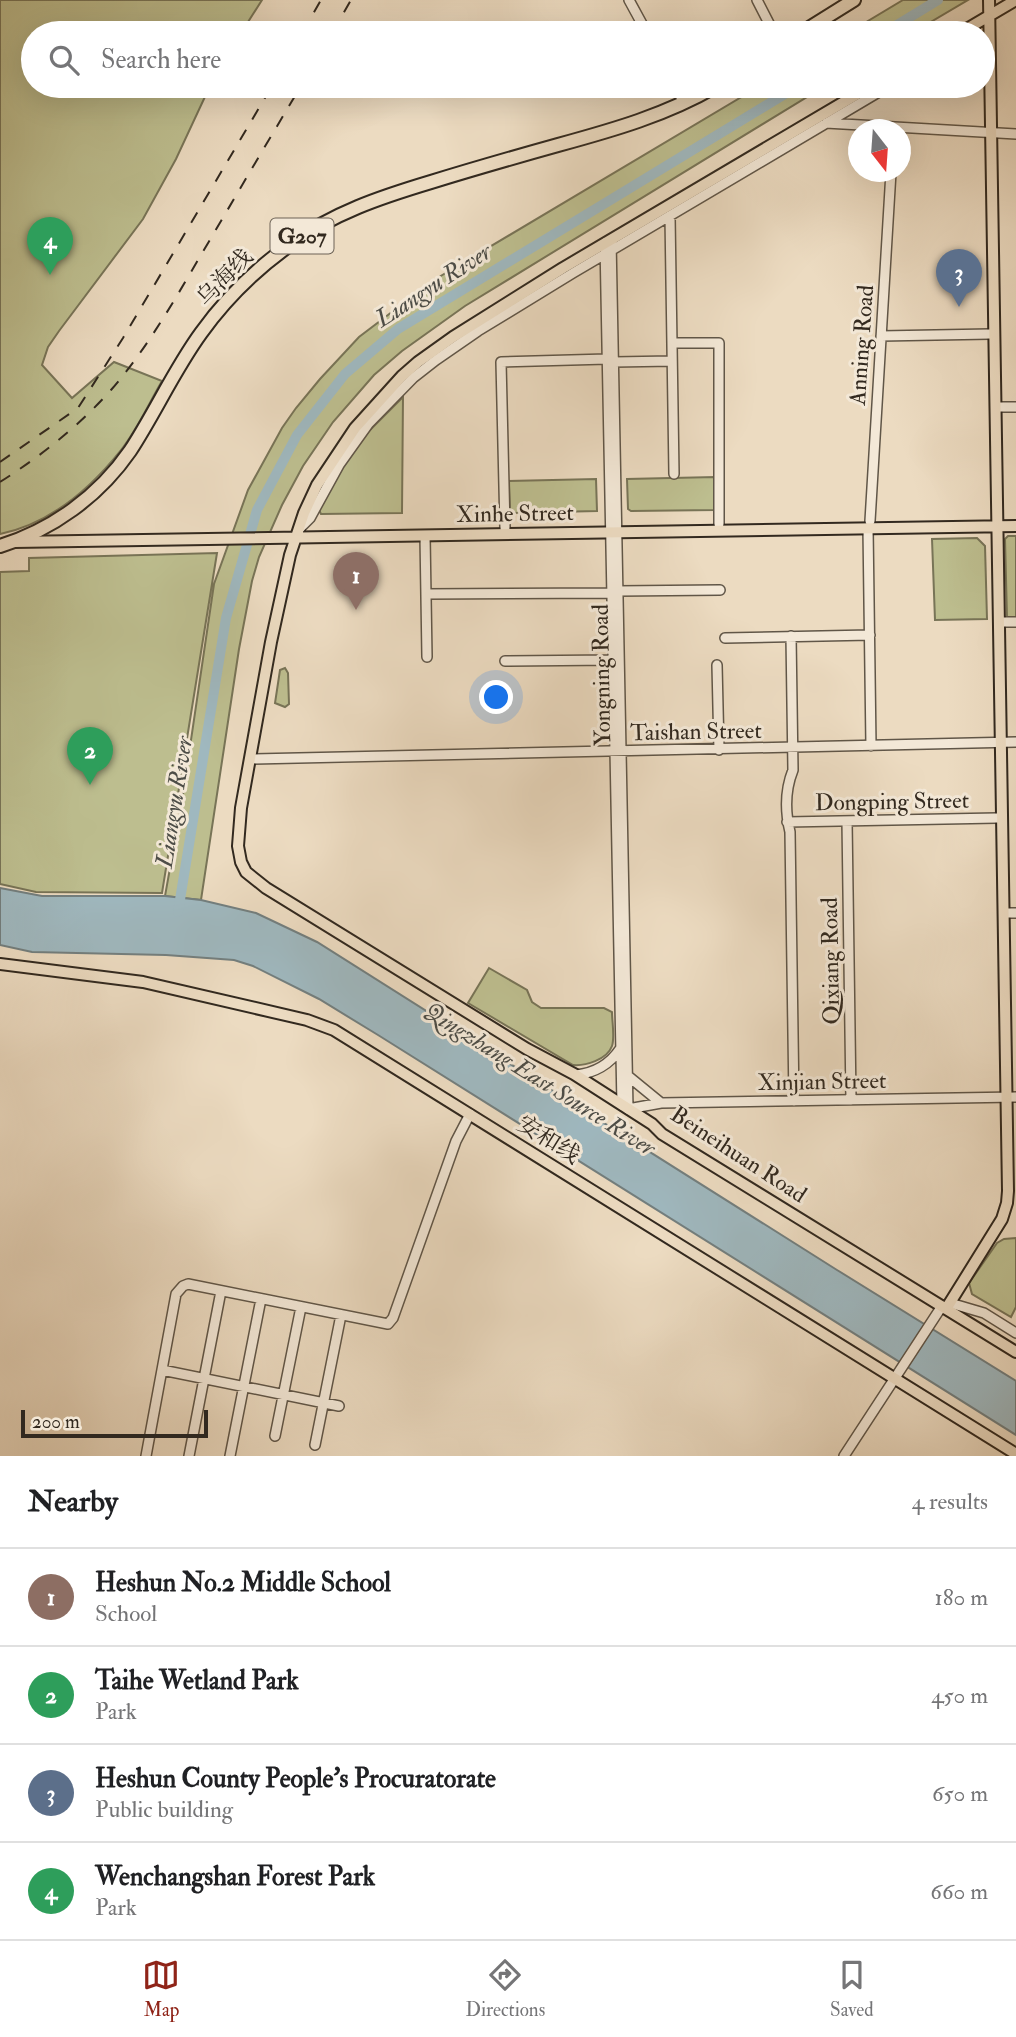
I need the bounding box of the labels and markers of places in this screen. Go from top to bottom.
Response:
pin: 4 [27,217,73,275]
pin: 3 [936,249,982,307]
pin: 1 [333,552,379,610]
pin: 2 [67,727,113,785]

